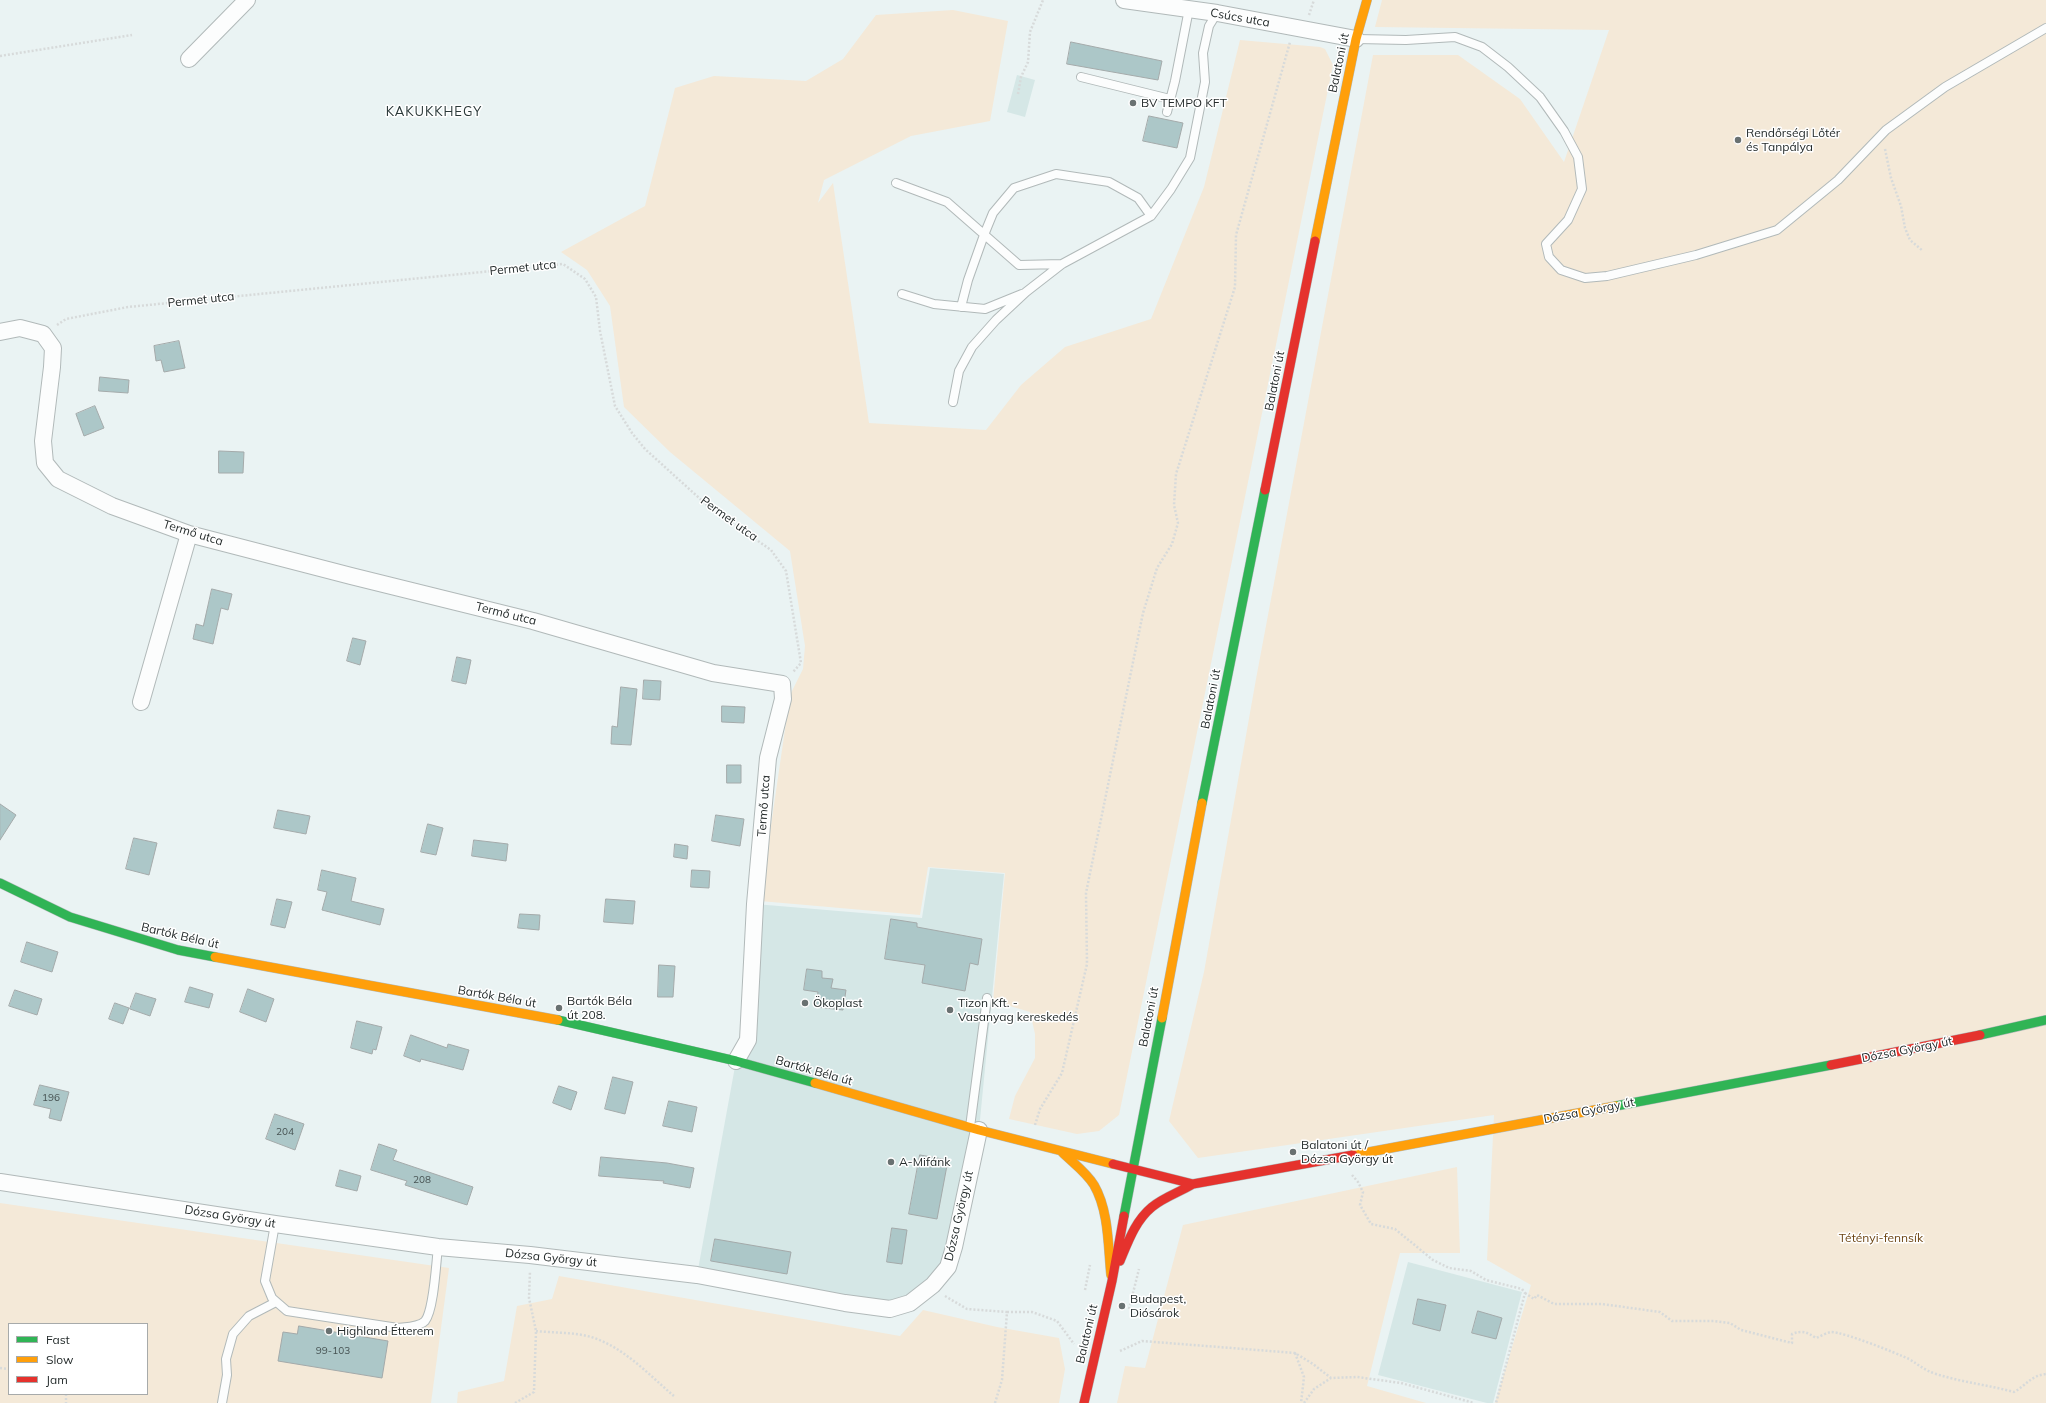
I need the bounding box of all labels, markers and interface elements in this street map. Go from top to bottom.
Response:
street label: Csúcs utca [1209,6,1271,30]
street label: Balatoni út [1326,32,1352,94]
place label: BV TEMPO KFT [1141,96,1227,110]
marker: BV TEMPO KFT [1128,98,1138,108]
district label: KAKUKKHEGY [386,104,482,120]
place label: Rendőrségi Lőtér és Tanpálya [1746,126,1840,154]
marker: Rendőrségi Lőtér és Tanpálya [1733,135,1743,145]
street label: Permet utca [489,257,557,279]
street label: Permet utca [167,289,235,311]
street label: Balatoni út [1262,350,1288,412]
street label: Permet utca [698,493,760,545]
street label: Termő utca [161,517,225,549]
street label: Termő utca [474,600,538,628]
street label: Balatoni út [1198,668,1224,730]
street label: Termő utca [755,775,773,837]
street label: Bartók Béla út [140,920,220,952]
street label: Bartók Béla út [457,983,537,1011]
street label: Balatoni út [1136,986,1162,1048]
place label: Bartók Béla út 208. [567,994,632,1022]
place label: Ökoplast [813,996,862,1010]
place label: Tizon Kft. - Vasanyag kereskedés [958,996,1078,1024]
marker: Ökoplast [800,998,810,1008]
marker: Bartók Béla út 208. [554,1003,564,1013]
marker: Tizon Kft. - Vasanyag kereskedés [945,1005,955,1015]
street label: Dózsa György út [1860,1034,1954,1066]
street label: Bartók Béla út [774,1053,854,1089]
house number: 196 [42,1092,60,1104]
street label: Dózsa György út [1542,1095,1636,1127]
house number: 204 [276,1126,294,1138]
place label: Balatoni út / Dózsa György út [1301,1138,1393,1166]
marker: Balatoni út / Dózsa György út [1288,1147,1298,1157]
place label: A-Mifánk [899,1155,950,1169]
marker: A-Mifánk [886,1157,896,1167]
street label: Dózsa György út [942,1169,976,1263]
house number: 208 [413,1174,431,1186]
street label: Dózsa György út [183,1203,277,1231]
park label: Tétényi-fennsík [1839,1231,1923,1245]
street label: Dózsa György út [504,1246,598,1270]
place label: Budapest, Diósárok [1130,1292,1186,1320]
marker: Budapest, Diósárok [1117,1301,1127,1311]
street label: Balatoni út [1073,1303,1101,1365]
legend [8,1323,148,1395]
place label: Highland Étterem [337,1324,434,1338]
marker: Highland Étterem [324,1326,334,1336]
text: Fast [46,1332,70,1347]
house number: 99-103 [316,1345,350,1357]
text: Slow [46,1352,74,1367]
text: Jam [46,1372,68,1387]

